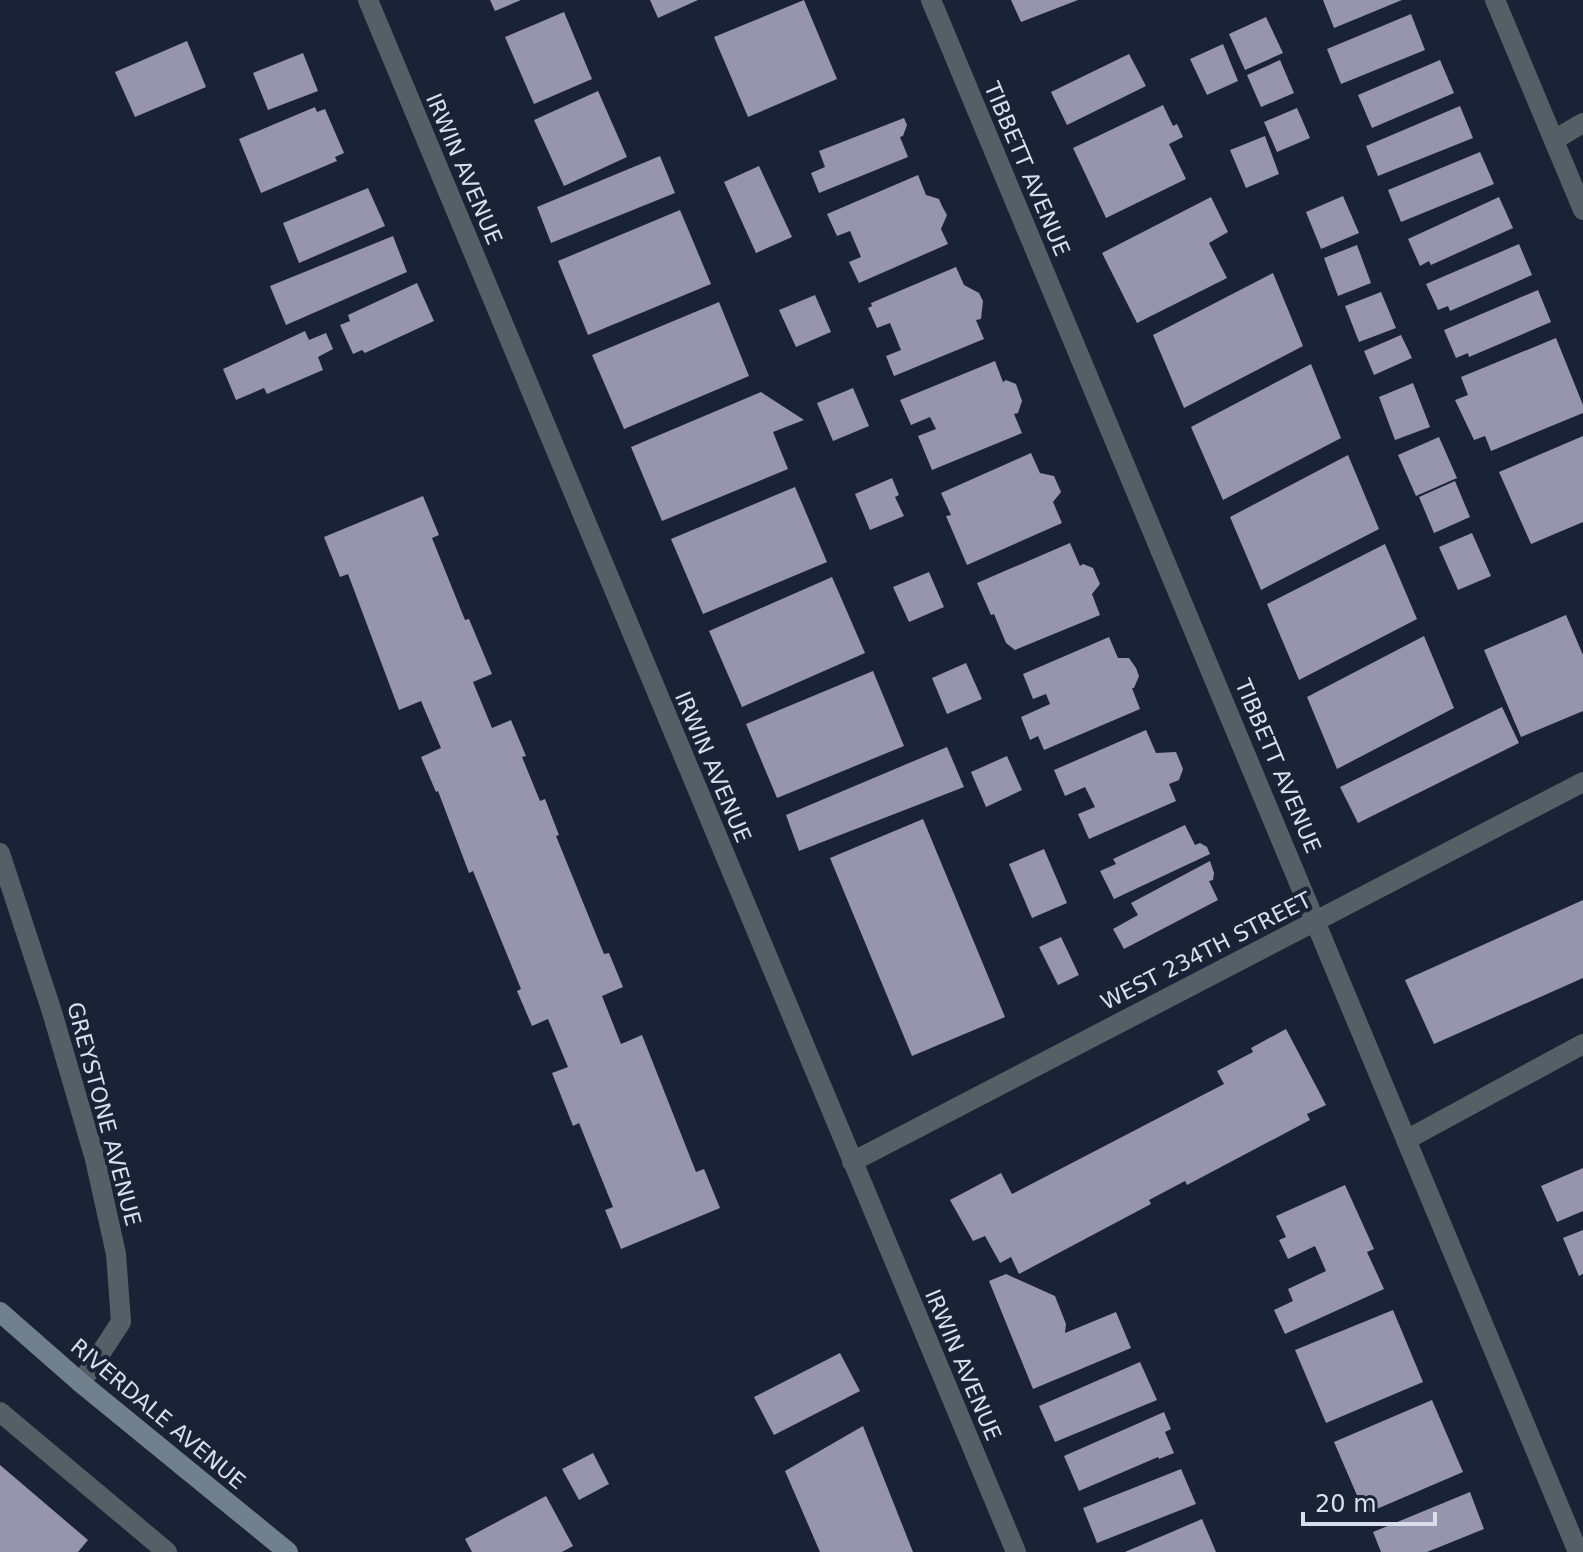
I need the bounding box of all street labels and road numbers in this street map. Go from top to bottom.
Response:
street label: TIBBETT AVENUE [979,77,1075,260]
street label: IRWIN AVENUE [421,90,507,248]
street label: TIBBETT AVENUE [1230,674,1326,857]
street label: IRWIN AVENUE [670,688,756,846]
street label: WEST 234TH STREET [1097,887,1316,1015]
street label: GREYSTONE AVENUE [62,999,146,1229]
street label: IRWIN AVENUE [920,1286,1006,1444]
street label: RIVERDALE AVENUE [66,1334,250,1494]

